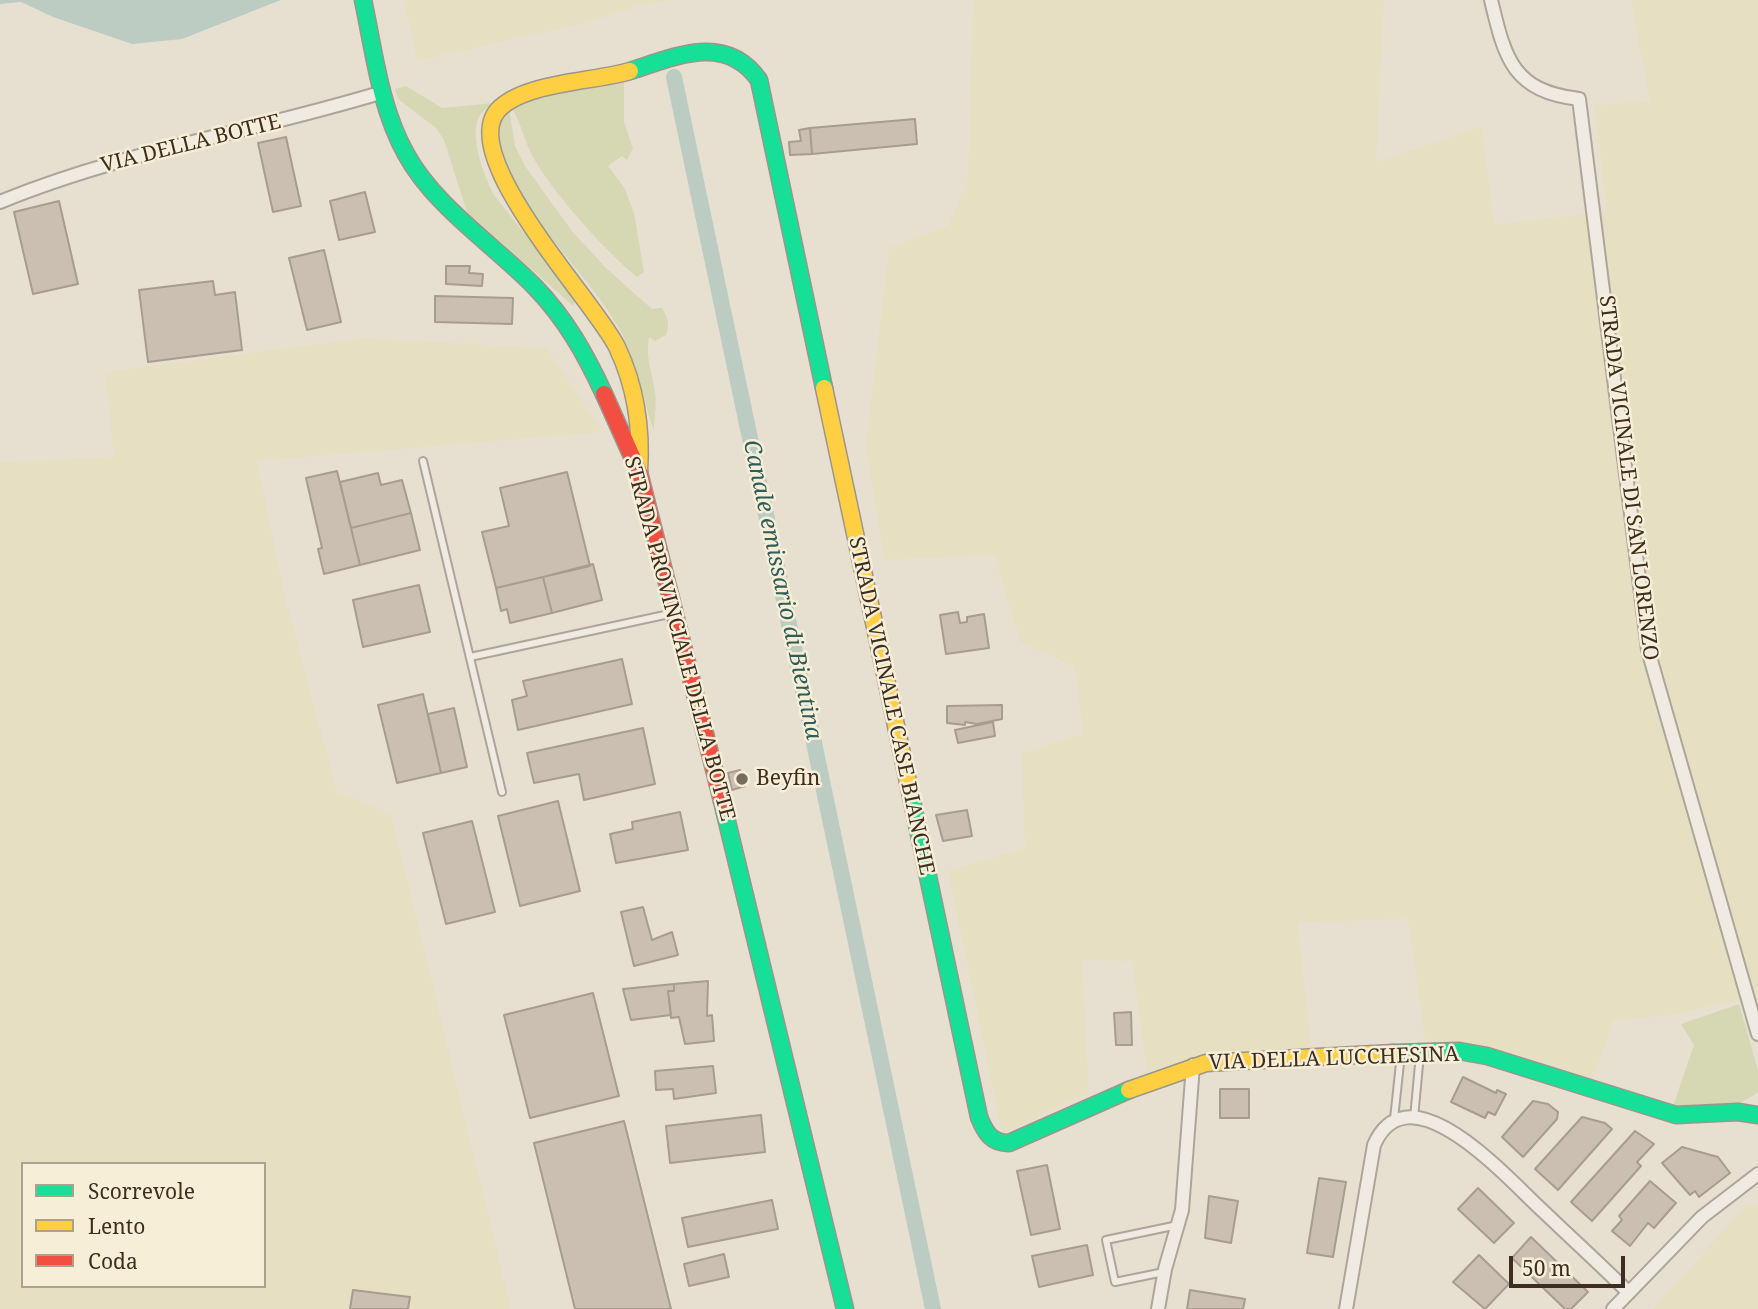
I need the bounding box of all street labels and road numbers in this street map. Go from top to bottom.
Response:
street label: VIA DELLA BOTTE [98,109,284,179]
street label: STRADA VICINALE DI SAN LORENZO [1593,294,1663,662]
street label: STRADA PROVINCIALE DELLA BOTTE [618,454,740,824]
street label: STRADA VICINALE CASE BIANCHE [843,535,939,877]
street label: VIA DELLA LUCCHESINA [1208,1042,1460,1076]

